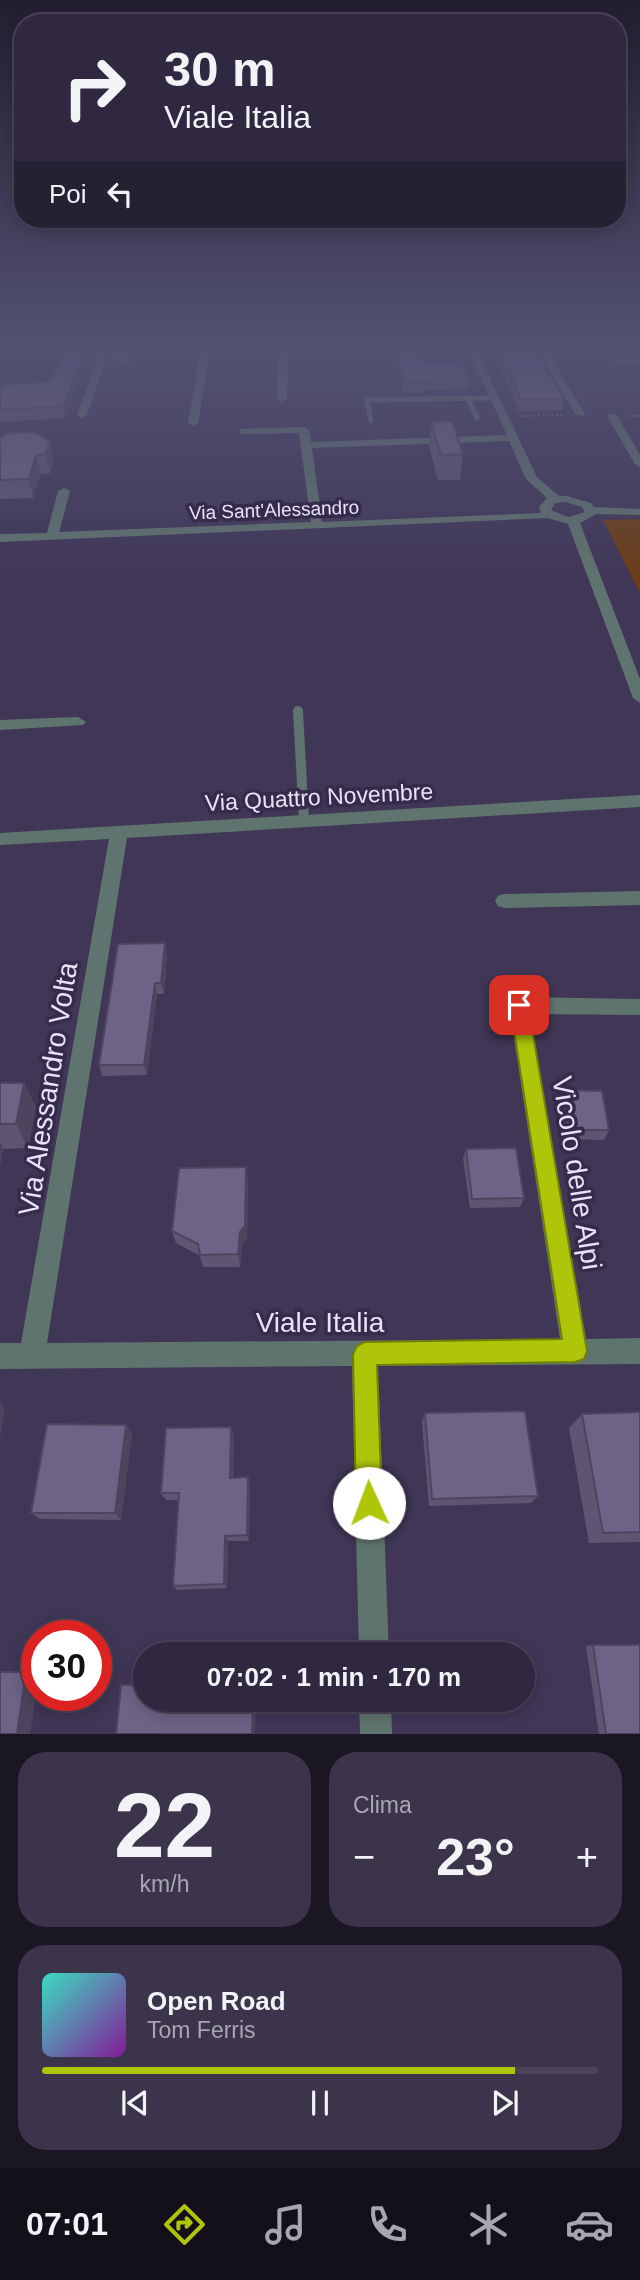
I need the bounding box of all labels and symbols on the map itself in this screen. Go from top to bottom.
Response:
street label: Via Sant'Alessandro [189,497,359,523]
street label: Via Quattro Novembre [204,778,434,816]
street label: Via Alessandro Volta [13,960,83,1218]
pin [489,975,549,1035]
street label: Vicolo delle Alpi [546,1074,608,1272]
street label: Viale Italia [256,1307,385,1338]
position arrow [332,1466,406,1540]
speed limit sign: 30 [21,1620,112,1711]

